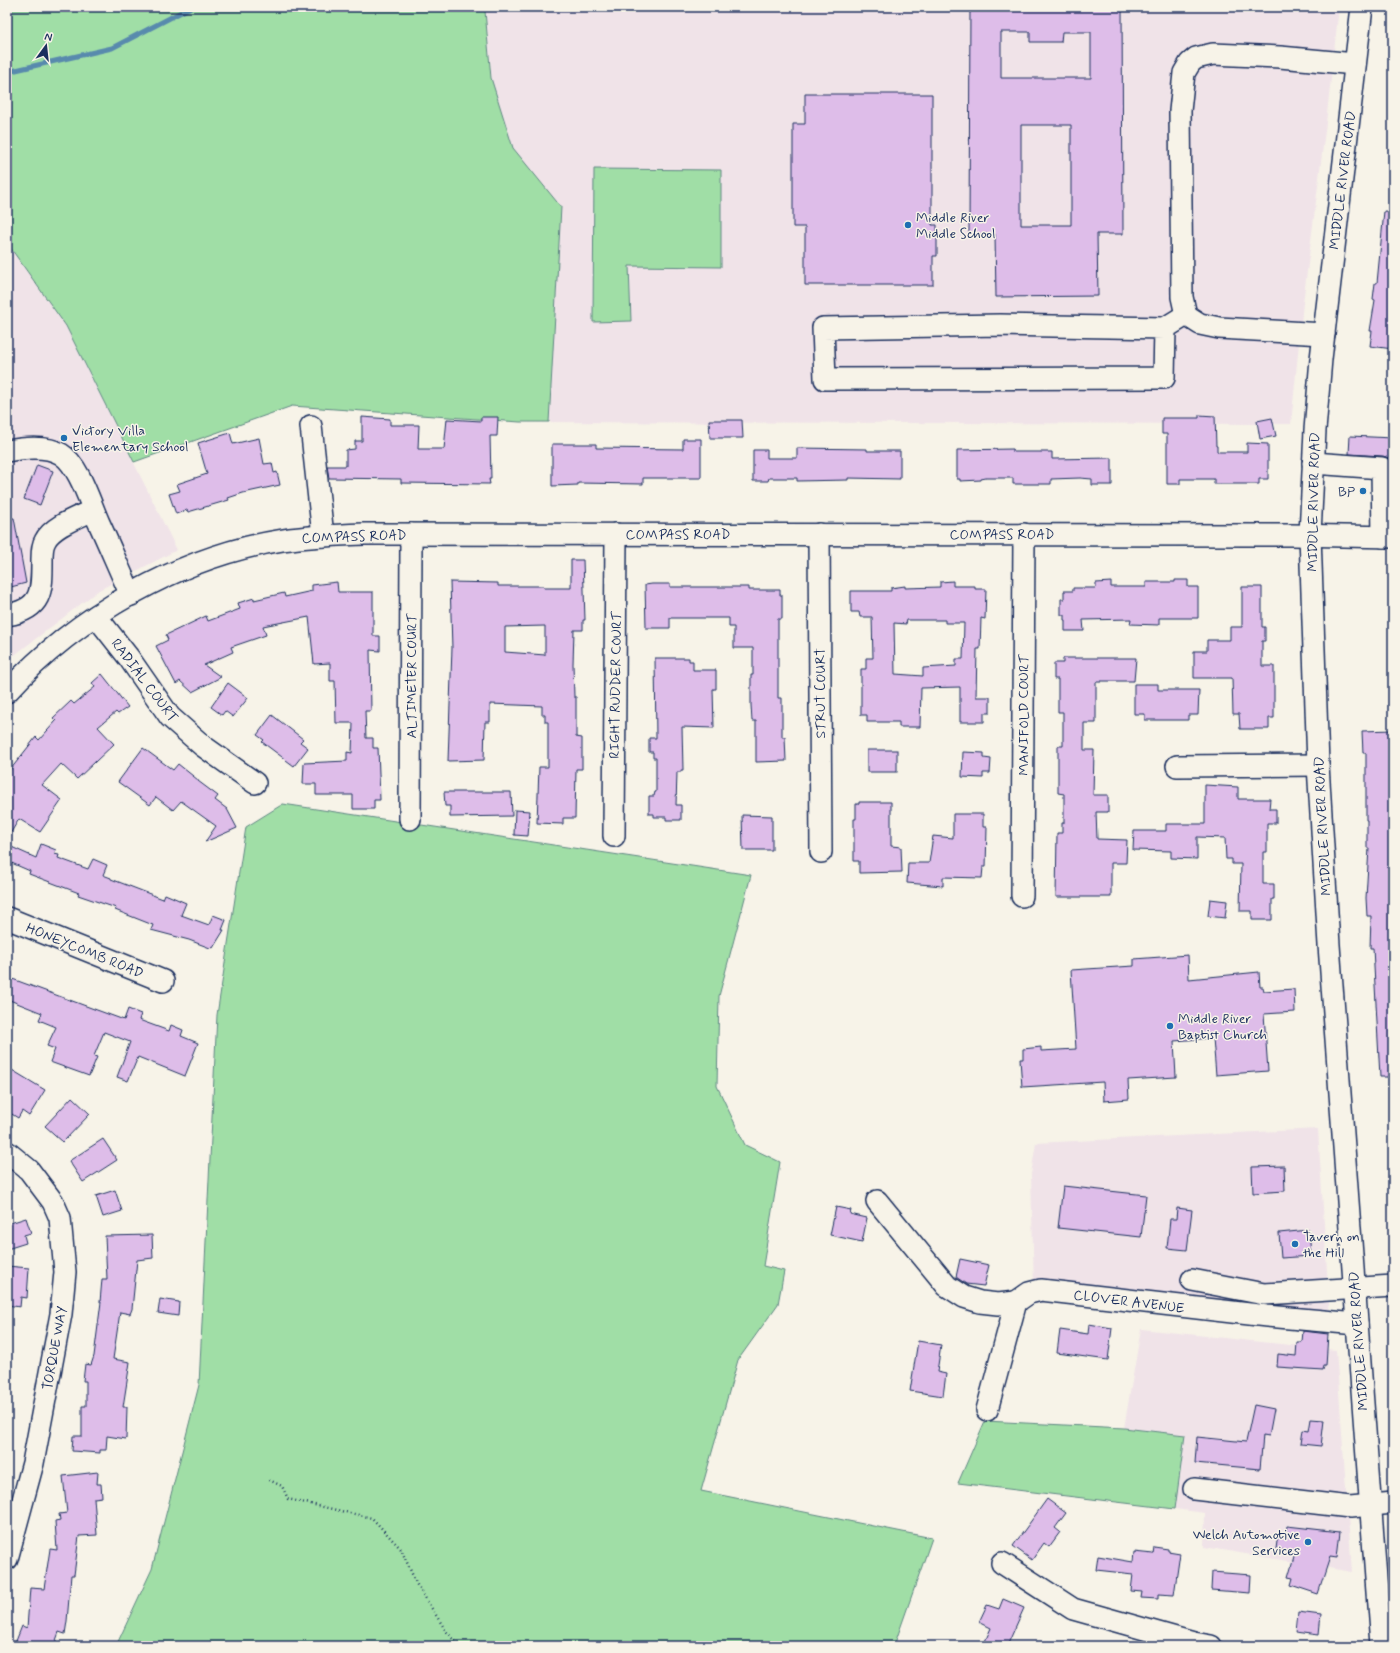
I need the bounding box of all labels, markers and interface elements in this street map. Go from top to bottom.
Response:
north arrow [26,26,66,66]
text: N [43,30,54,45]
street label: MIDDLE RIVER ROAD [1326,110,1360,250]
place label: Middle River Middle School [916,209,995,243]
marker: Middle River Middle School [903,220,913,230]
place label: Victory Villa Elementary School [72,422,188,456]
street label: MIDDLE RIVER ROAD [1304,432,1324,572]
marker: Victory Villa Elementary School [59,433,69,443]
place label: BP [1338,483,1355,501]
marker: BP [1358,486,1368,496]
street label: COMPASS ROAD [301,526,407,548]
street label: COMPASS ROAD [625,526,731,544]
street label: COMPASS ROAD [949,526,1055,544]
street label: RIGHT RUDDER COURT [606,611,626,759]
street label: ALTIMETER COURT [403,613,421,738]
street label: RADIAL COURT [107,635,182,726]
street label: STRUT COURT [812,648,830,738]
street label: MANIFOLD COURT [1015,654,1033,776]
street label: MIDDLE RIVER ROAD [1310,756,1336,896]
street label: HONEYCOMB ROAD [23,919,146,983]
place label: Middle River Baptist Church [1178,1010,1267,1044]
marker: Middle River Baptist Church [1165,1021,1175,1031]
place label: Tavern on the Hill [1303,1228,1360,1262]
marker: Tavern on the Hill [1290,1239,1300,1249]
street label: MIDDLE RIVER ROAD [1345,1271,1373,1411]
street label: CLOVER AVENUE [1072,1286,1185,1318]
street label: TORQUE WAY [39,1305,71,1391]
place label: Welch Automotive Services [1193,1526,1300,1560]
marker: Welch Automotive Services [1303,1537,1313,1547]

